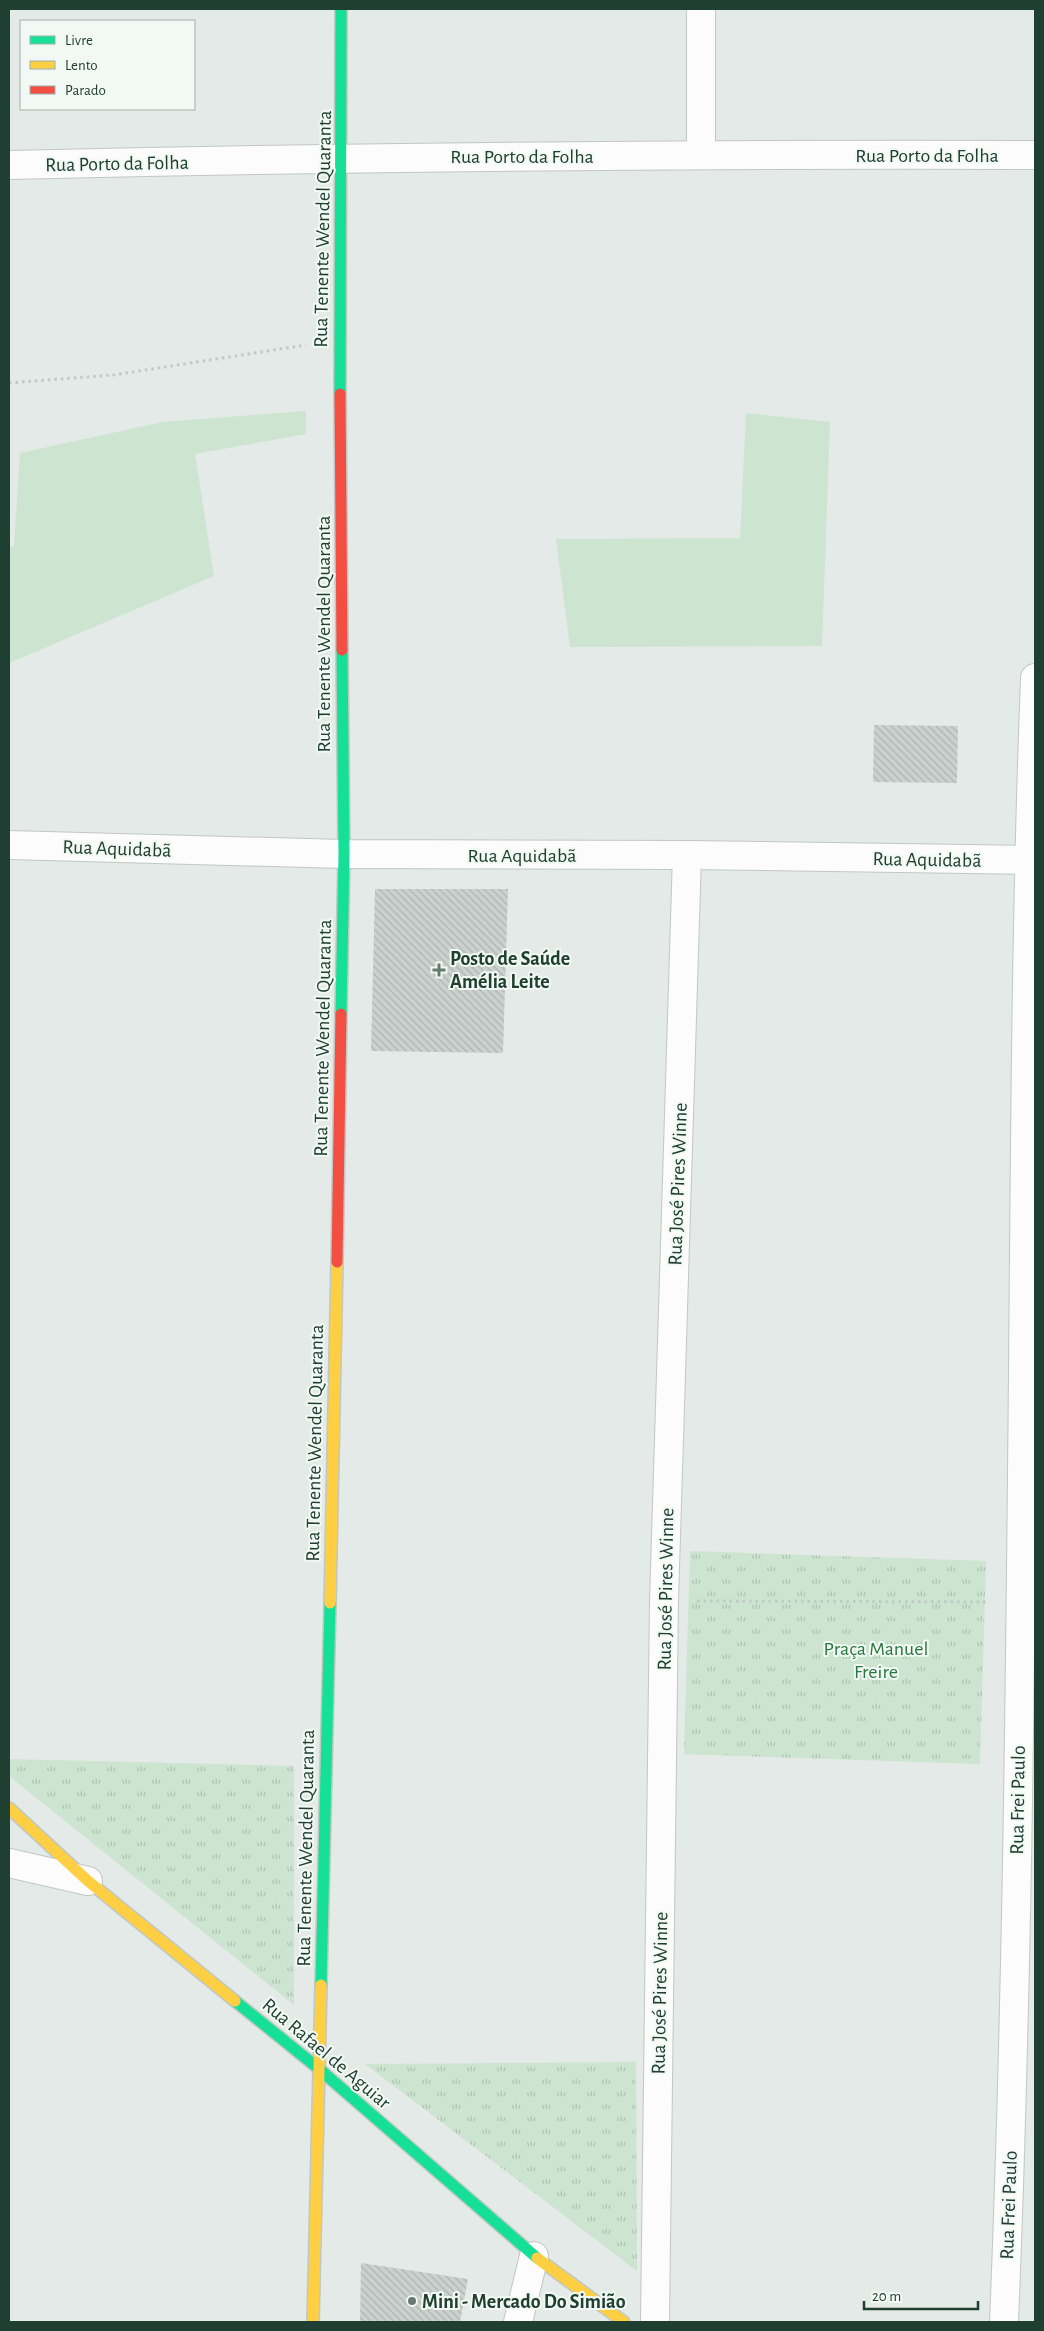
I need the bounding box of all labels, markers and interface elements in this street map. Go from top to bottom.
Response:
legend [20,20,195,110]
text: Livre [65,33,93,48]
text: Lento [65,58,98,73]
text: Parado [65,83,106,98]
street label: Rua Tenente Wendel Quaranta [311,110,335,348]
street label: Rua Porto da Folha [855,146,999,166]
street label: Rua Porto da Folha [450,147,594,167]
street label: Rua Porto da Folha [45,153,189,175]
street label: Rua Tenente Wendel Quaranta [314,515,334,753]
street label: Rua Aquidabã [62,837,172,861]
street label: Rua Aquidabã [468,846,577,866]
street label: Rua Aquidabã [872,849,982,871]
street label: Rua Tenente Wendel Quaranta [311,919,335,1157]
place label: Posto de Saúde Amélia Leite [450,949,570,992]
marker: Posto de Saúde Amélia Leite [432,963,446,977]
street label: Rua José Pires Winne [665,1102,691,1266]
street label: Rua Tenente Wendel Quaranta [303,1324,327,1562]
street label: Rua José Pires Winne [655,1507,677,1671]
park label: Praça Manuel Freire [824,1639,928,1682]
street label: Rua Tenente Wendel Quaranta [294,1729,318,1967]
street label: Rua Frei Paulo [1007,1745,1029,1855]
street label: Rua José Pires Winne [649,1911,671,2075]
street label: Rua Rafael de Aguiar [258,1995,395,2113]
street label: Rua Frei Paulo [997,2150,1021,2260]
scale bar [864,2278,978,2310]
text: 20 m [872,2289,901,2304]
place label: Mini - Mercado Do Simião [422,2292,626,2312]
marker: Mini - Mercado Do Simião [406,2295,418,2307]

